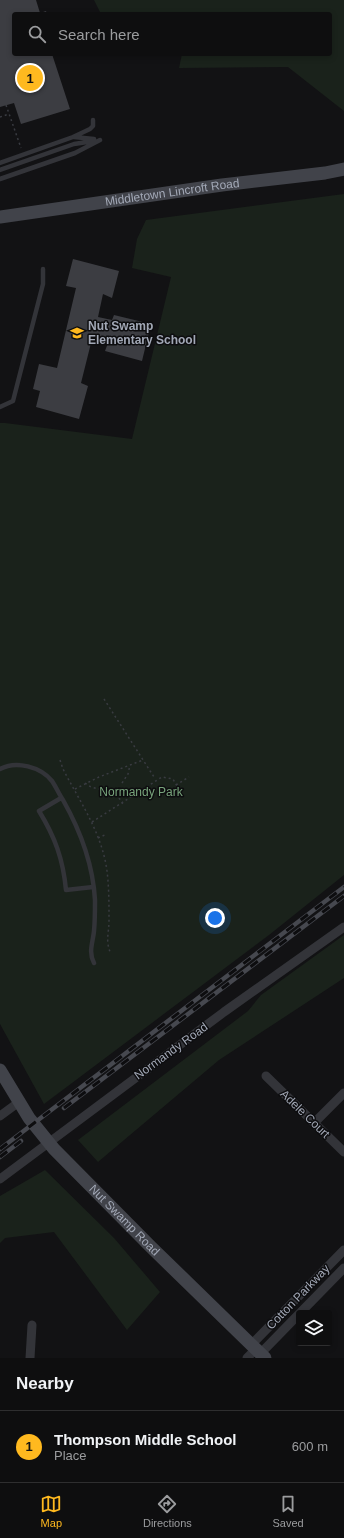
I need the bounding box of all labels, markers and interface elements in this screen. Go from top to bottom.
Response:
search box [12,12,332,56]
icon: search [26,23,48,45]
text: Search here [58,26,140,43]
pin: 1 [17,63,43,93]
street label: Middletown Lincroft Road [104,176,240,209]
place label: Nut Swamp Elementary School [88,319,196,347]
school or university icon: Nut Swamp Elementary School [69,325,85,341]
park label: Normandy Park [99,785,184,799]
your location [205,908,225,928]
street label: Normandy Road [132,1020,210,1082]
street label: Adele Court [277,1087,333,1142]
street label: Nut Swamp Road [86,1182,163,1259]
street label: Cotton Parkway [264,1262,332,1332]
map controls [296,1310,332,1346]
button: layers [296,1310,332,1346]
text: Nearby [16,1374,74,1393]
text: Thompson Middle School [54,1431,237,1448]
text: 1 [25,1439,33,1454]
text: 600 m [292,1439,328,1454]
text: Place [54,1448,87,1463]
tab: Map [40,1493,62,1529]
tab: Directions [143,1493,192,1529]
tab: Saved [272,1493,304,1529]

